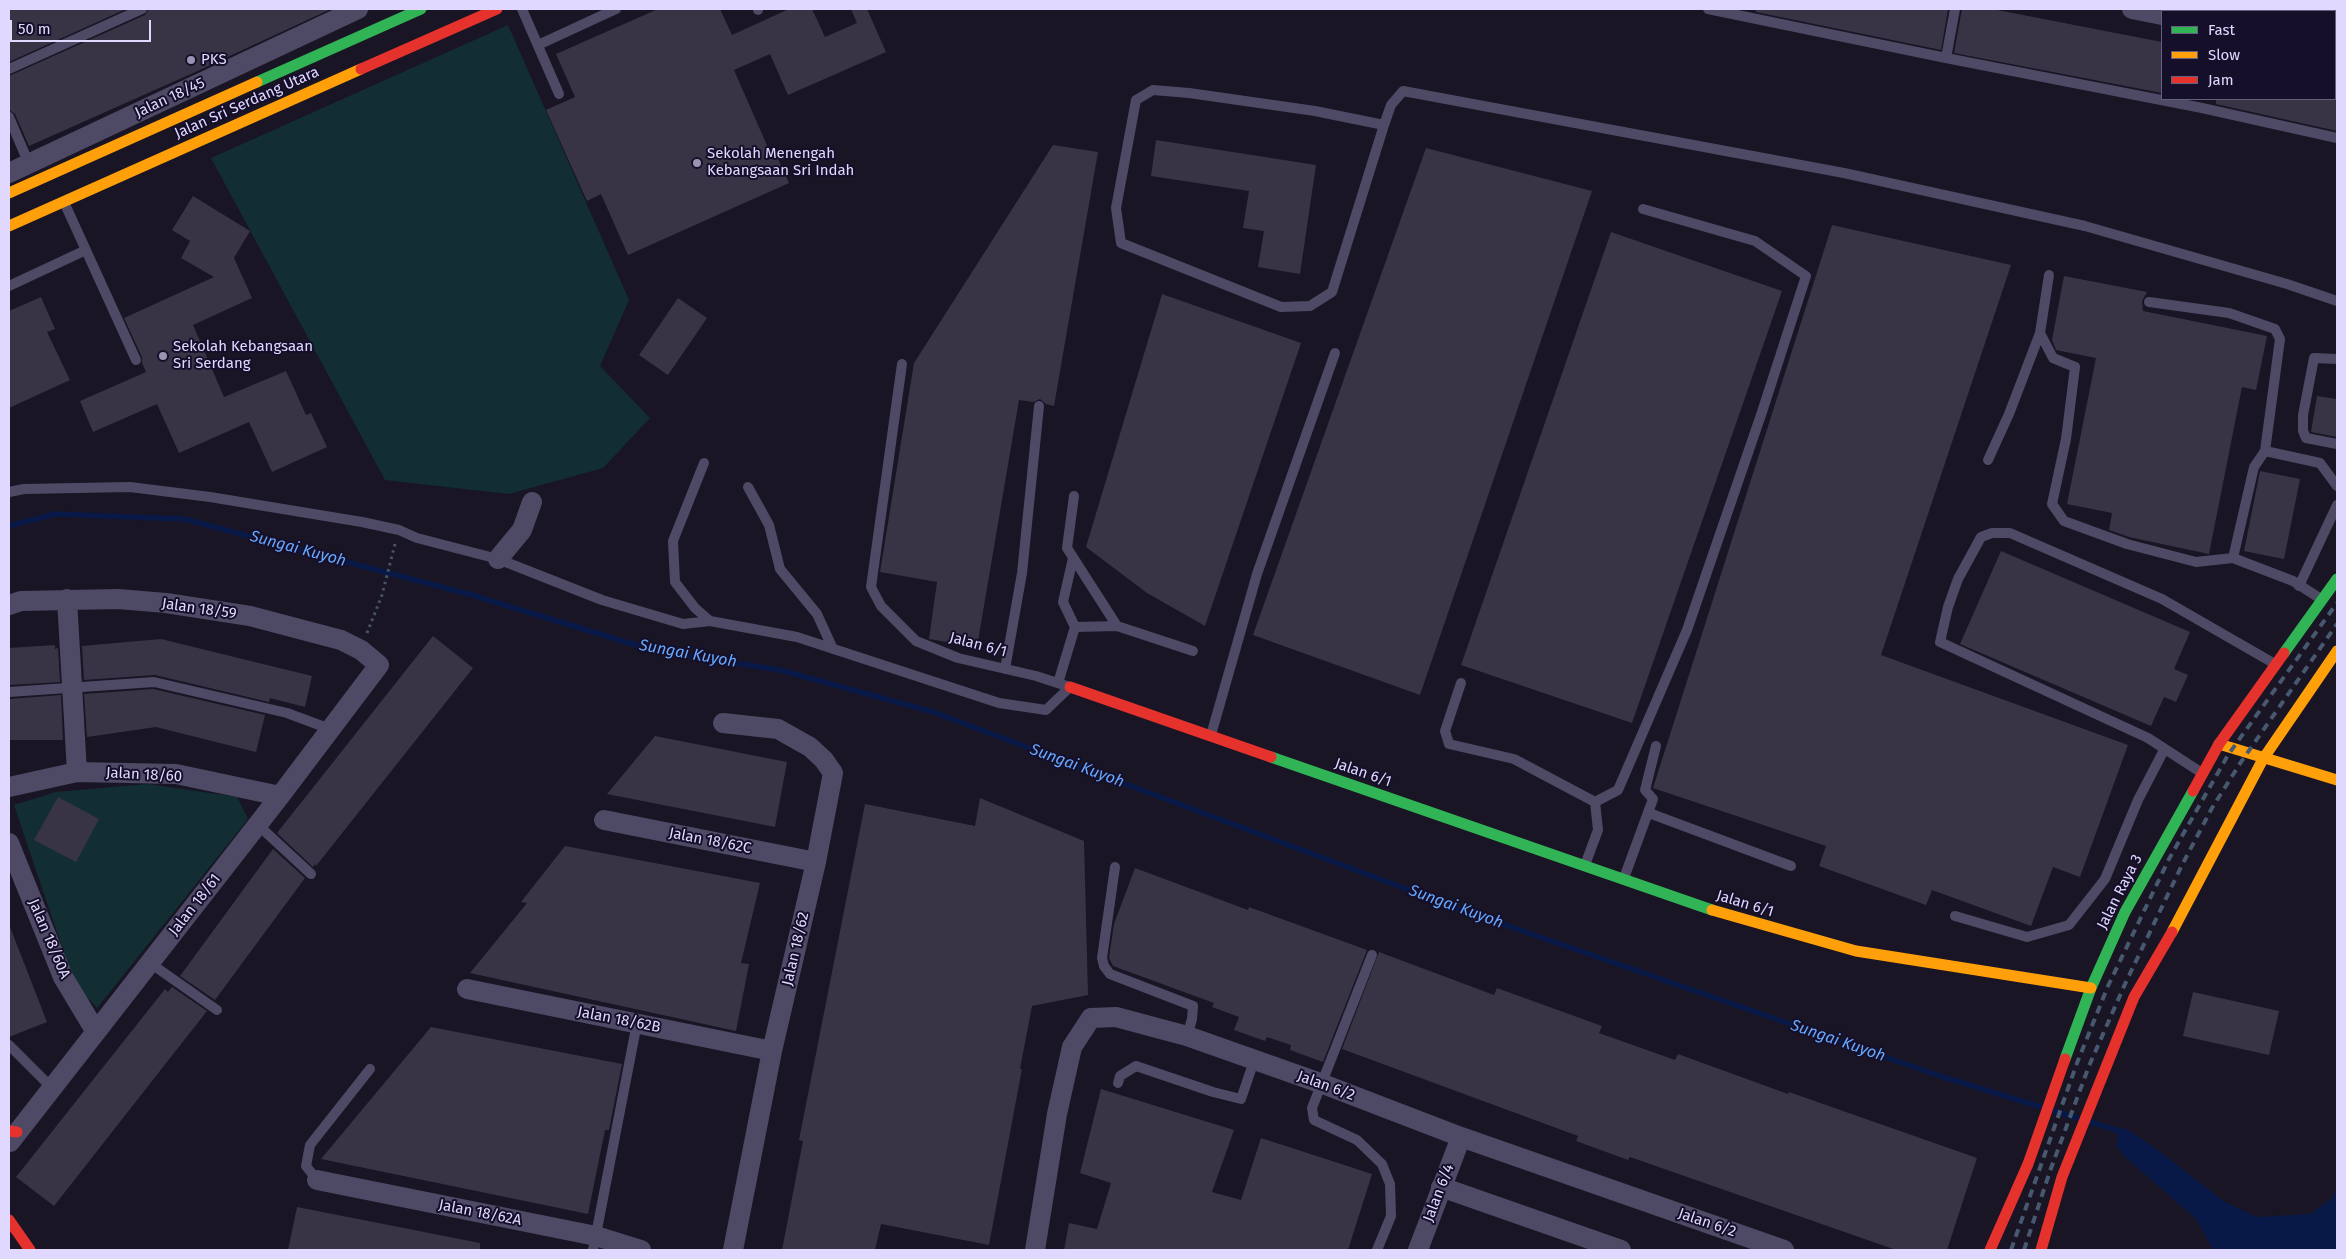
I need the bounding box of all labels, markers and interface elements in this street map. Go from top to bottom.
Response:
scale bar [12,10,154,42]
legend [2161,10,2336,100]
text: 50 m [18,20,51,38]
text: Fast [2208,21,2235,39]
text: Slow [2208,46,2240,64]
place label: PKS [201,51,227,69]
marker: PKS [185,54,197,66]
street label: Jalan Sri Serdang Utara [172,63,322,143]
text: Jam [2208,71,2234,89]
street label: Jalan 18/45 [132,74,208,122]
place label: Sekolah Menengah Kebangsaan Sri Indah [707,145,854,180]
marker: Sekolah Menengah Kebangsaan Sri Indah [691,157,703,169]
place label: Sekolah Kebangsaan Sri Serdang [173,338,313,373]
marker: Sekolah Kebangsaan Sri Serdang [157,350,169,362]
water label: Sungai Kuyoh [248,527,348,571]
street label: Jalan 18/59 [160,595,238,623]
street label: Jalan 6/1 [947,629,1009,661]
water label: Sungai Kuyoh [638,636,738,672]
water label: Sungai Kuyoh [1027,740,1127,792]
street label: Jalan 6/1 [1332,755,1394,791]
street label: Jalan 18/60 [105,764,183,786]
street label: Jalan 18/62C [667,824,753,858]
street label: Jalan Raya 3 [2093,852,2147,932]
street label: Jalan 18/61 [165,870,225,940]
water label: Sungai Kuyoh [1406,881,1506,933]
street label: Jalan 6/1 [1714,887,1776,921]
street label: Jalan 18/60A [24,896,74,982]
street label: Jalan 18/62 [779,910,813,988]
street label: Jalan 18/62B [576,1003,662,1037]
water label: Sungai Kuyoh [1788,1016,1888,1066]
street label: Jalan 6/2 [1295,1067,1357,1105]
street label: Jalan 6/4 [1420,1162,1458,1224]
street label: Jalan 18/62A [437,1196,523,1230]
street label: Jalan 6/2 [1676,1205,1738,1241]

